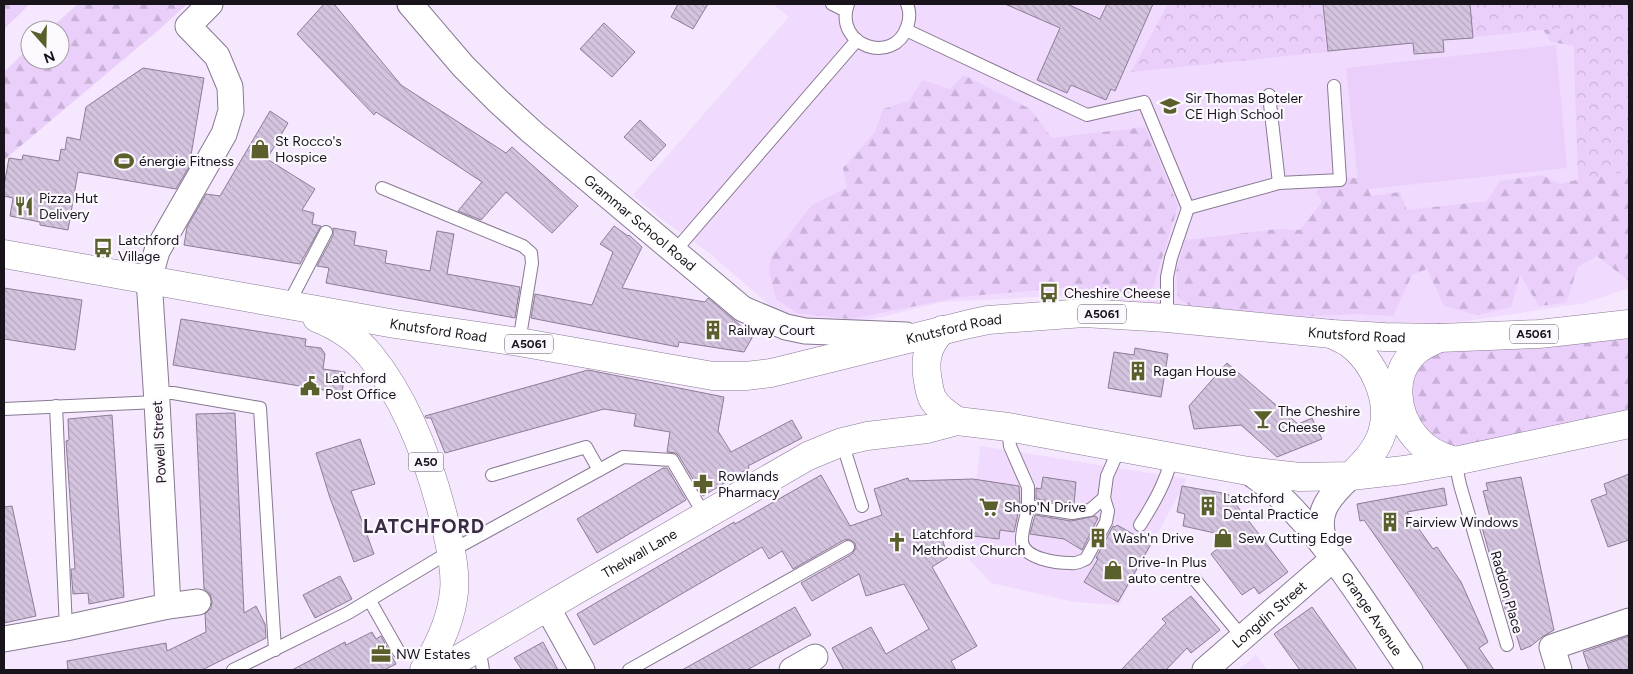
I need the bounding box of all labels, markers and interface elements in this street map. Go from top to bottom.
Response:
north arrow [20,20,70,70]
text: N [41,47,57,67]
place label: Sir Thomas Boteler CE High School [1185,90,1303,123]
school or university icon: Sir Thomas Boteler CE High School [1159,95,1181,117]
place label: St Rocco's Hospice [275,133,342,166]
shop icon: St Rocco's Hospice [249,138,271,160]
sports icon: énergie Fitness [113,150,135,172]
place label: énergie Fitness [139,153,234,170]
street label: Grammar School Road [580,171,699,275]
place label: Pizza Hut Delivery [39,190,98,223]
restaurant icon: Pizza Hut Delivery [13,195,35,217]
place label: Latchford Village [118,232,179,265]
bus stop icon: Latchford Village [92,237,114,259]
bus stop icon: Cheshire Cheese [1038,282,1060,304]
place label: Cheshire Cheese [1064,285,1171,302]
road number: A5061 [1078,304,1126,324]
street label: Knutsford Road [904,311,1003,348]
street label: Knutsford Road [388,315,488,346]
building icon: Railway Court [702,319,724,341]
place label: Railway Court [728,322,815,339]
street label: Knutsford Road [1307,324,1406,346]
road number: A5061 [1510,324,1558,344]
road number: A5061 [505,334,553,354]
building icon: Ragan House [1127,360,1149,382]
place label: Ragan House [1153,363,1237,380]
place label: Latchford Post Office [325,370,396,403]
public building icon: Latchford Post Office [299,375,321,397]
street label: Powell Street [149,400,170,484]
place label: The Cheshire Cheese [1278,403,1361,436]
bar icon: The Cheshire Cheese [1252,408,1274,430]
road number: A50 [408,452,444,472]
place label: Rowlands Pharmacy [718,468,780,501]
pharmacy icon: Rowlands Pharmacy [692,473,714,495]
place label: Latchford Dental Practice [1223,490,1319,523]
building icon: Latchford Dental Practice [1197,495,1219,517]
supermarket icon: Shop'N Drive [978,496,1000,518]
place label: Shop'N Drive [1004,499,1087,516]
building icon: Fairview Windows [1379,511,1401,533]
place label: Fairview Windows [1405,514,1518,531]
district label: LATCHFORD [363,515,485,538]
street label: Thelwall Lane [599,525,680,582]
place label: Latchford Methodist Church [912,526,1025,559]
building icon: Wash'n Drive [1087,527,1109,549]
shop icon: Sew Cutting Edge [1212,527,1234,549]
place label: Wash'n Drive [1113,530,1194,547]
place label: Sew Cutting Edge [1238,530,1352,547]
church icon: Latchford Methodist Church [886,531,908,553]
street label: Raddon Place [1487,549,1527,636]
place label: Drive-In Plus auto centre [1128,554,1207,587]
shop icon: Drive-In Plus auto centre [1102,559,1124,581]
street label: Grange Avenue [1337,569,1406,659]
street label: Longdin Street [1229,578,1310,652]
office icon: NW Estates [370,643,392,665]
place label: NW Estates [396,646,470,663]

